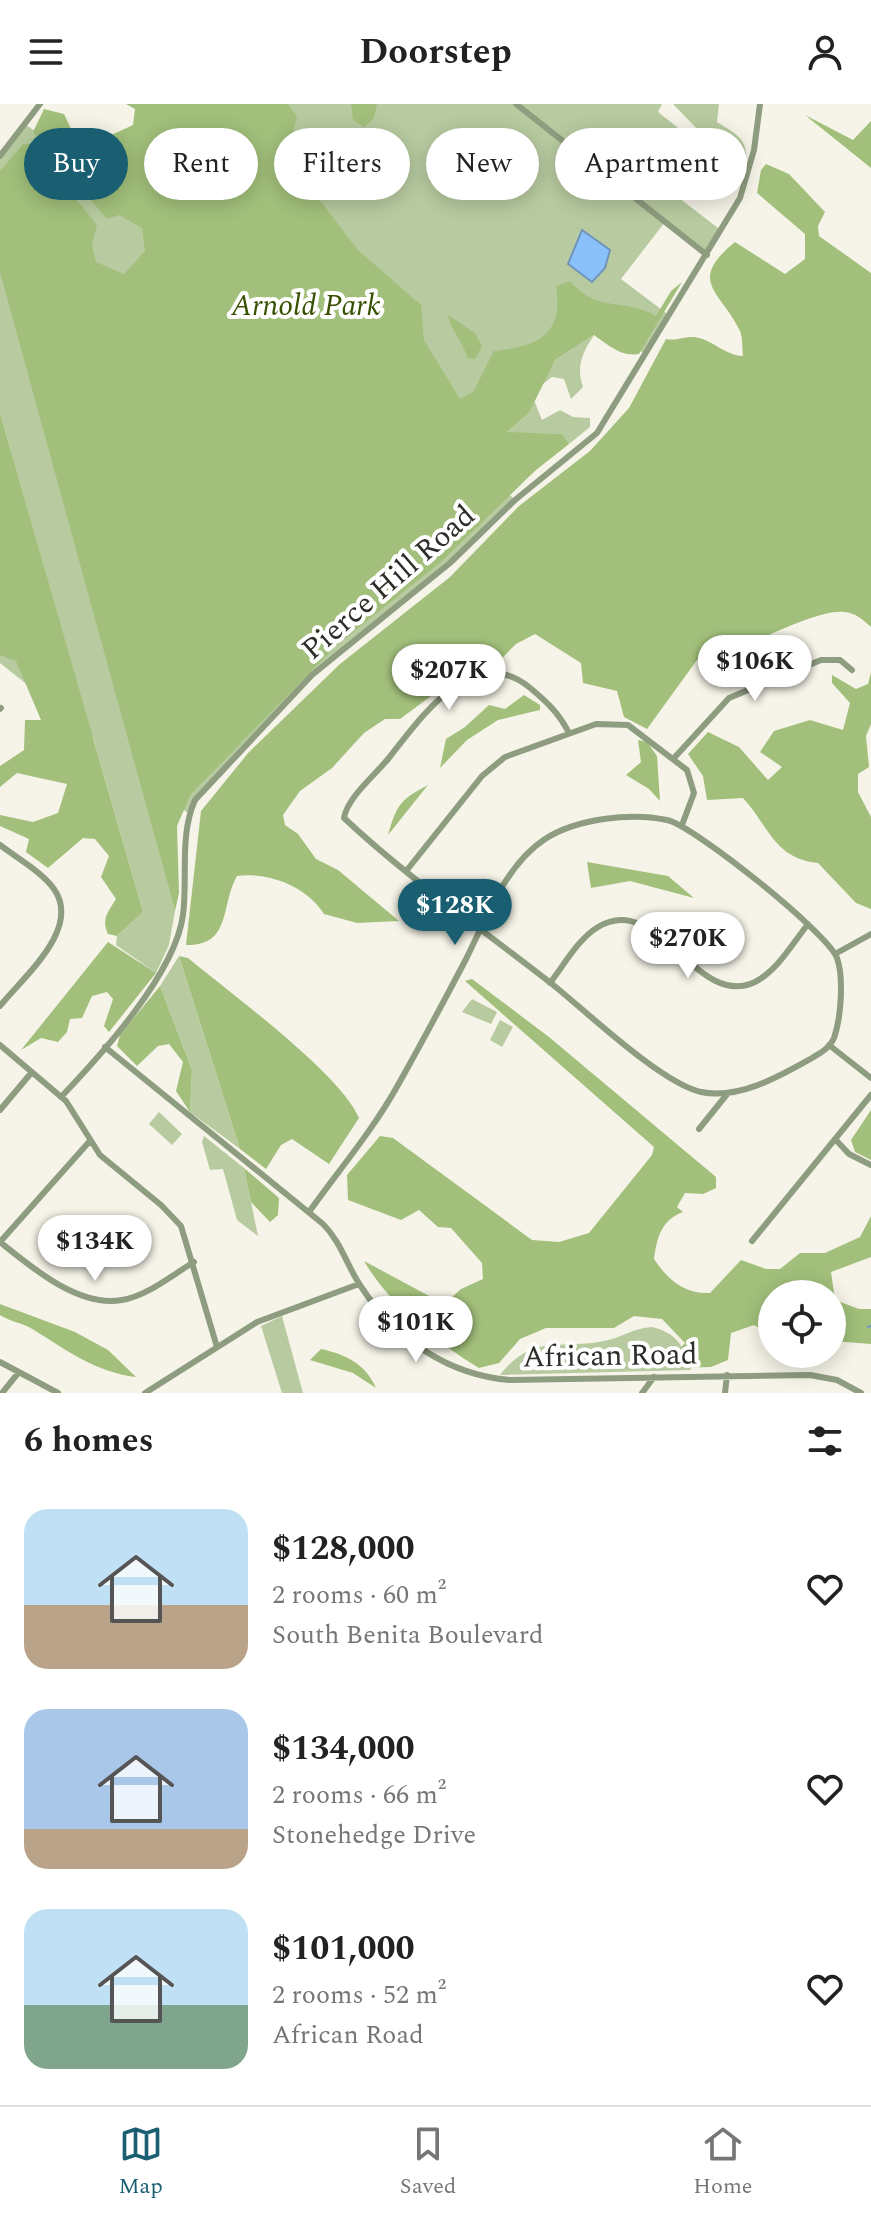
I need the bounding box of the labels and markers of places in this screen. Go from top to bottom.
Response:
pin: $106K [699,635,811,703]
pin: $207K [393,644,505,712]
pin: $128K [399,879,511,947]
pin: $270K [632,912,744,980]
pin: $134K [39,1215,151,1283]
pin: $101K [360,1296,472,1364]

